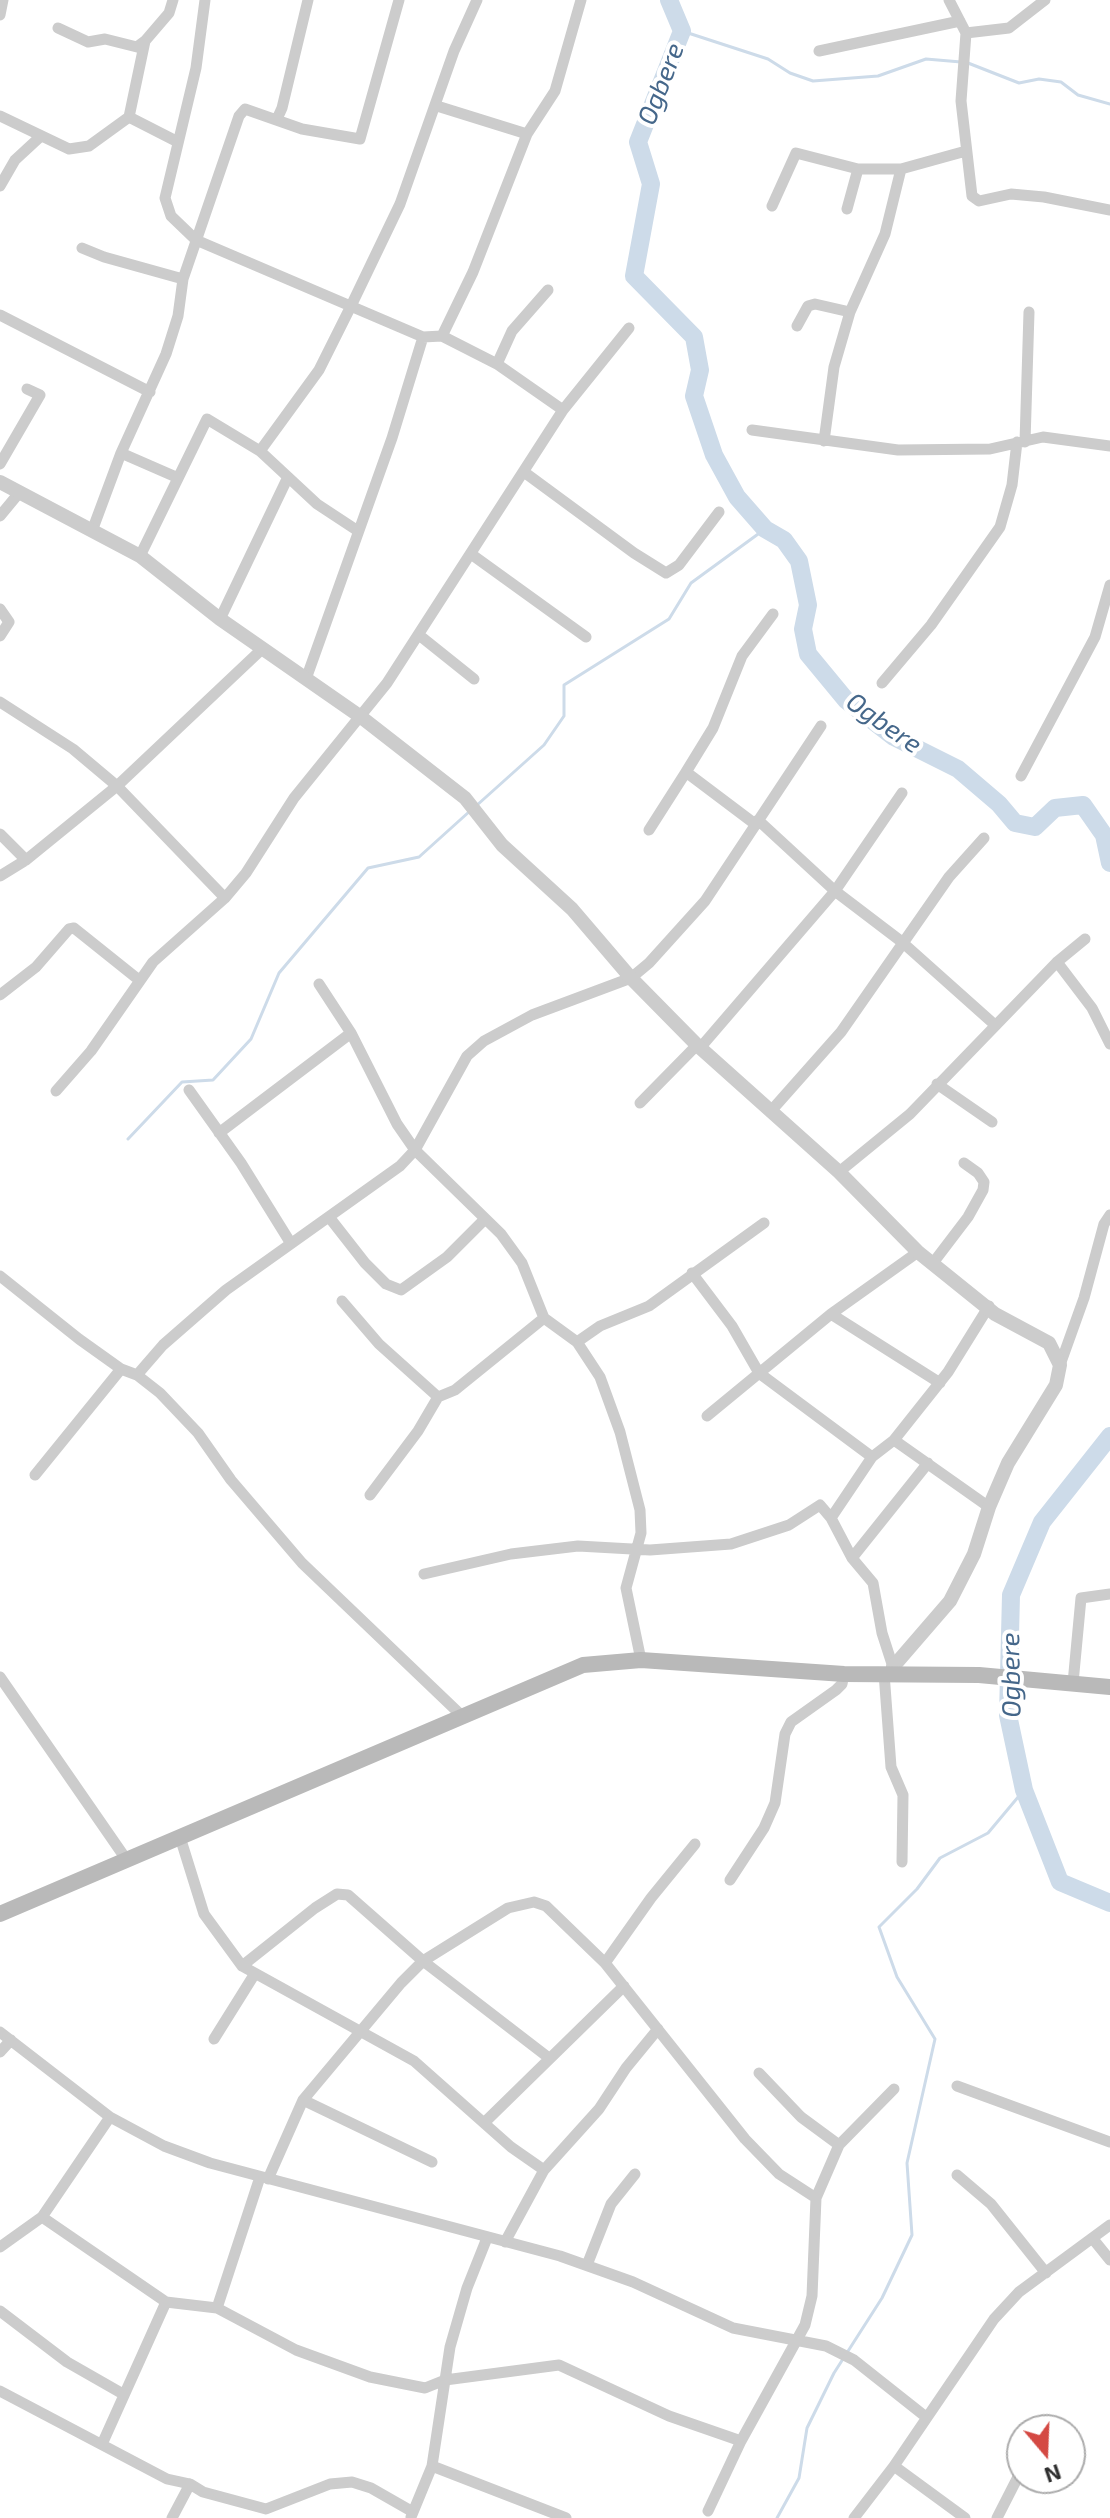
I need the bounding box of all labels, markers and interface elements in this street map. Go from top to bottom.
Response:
water label: Ogbere [631,39,691,129]
water label: Ogbere [840,686,928,760]
water label: Ogbere [995,1632,1027,1718]
north arrow [1006,2414,1086,2494]
text: N [1041,2460,1065,2490]

